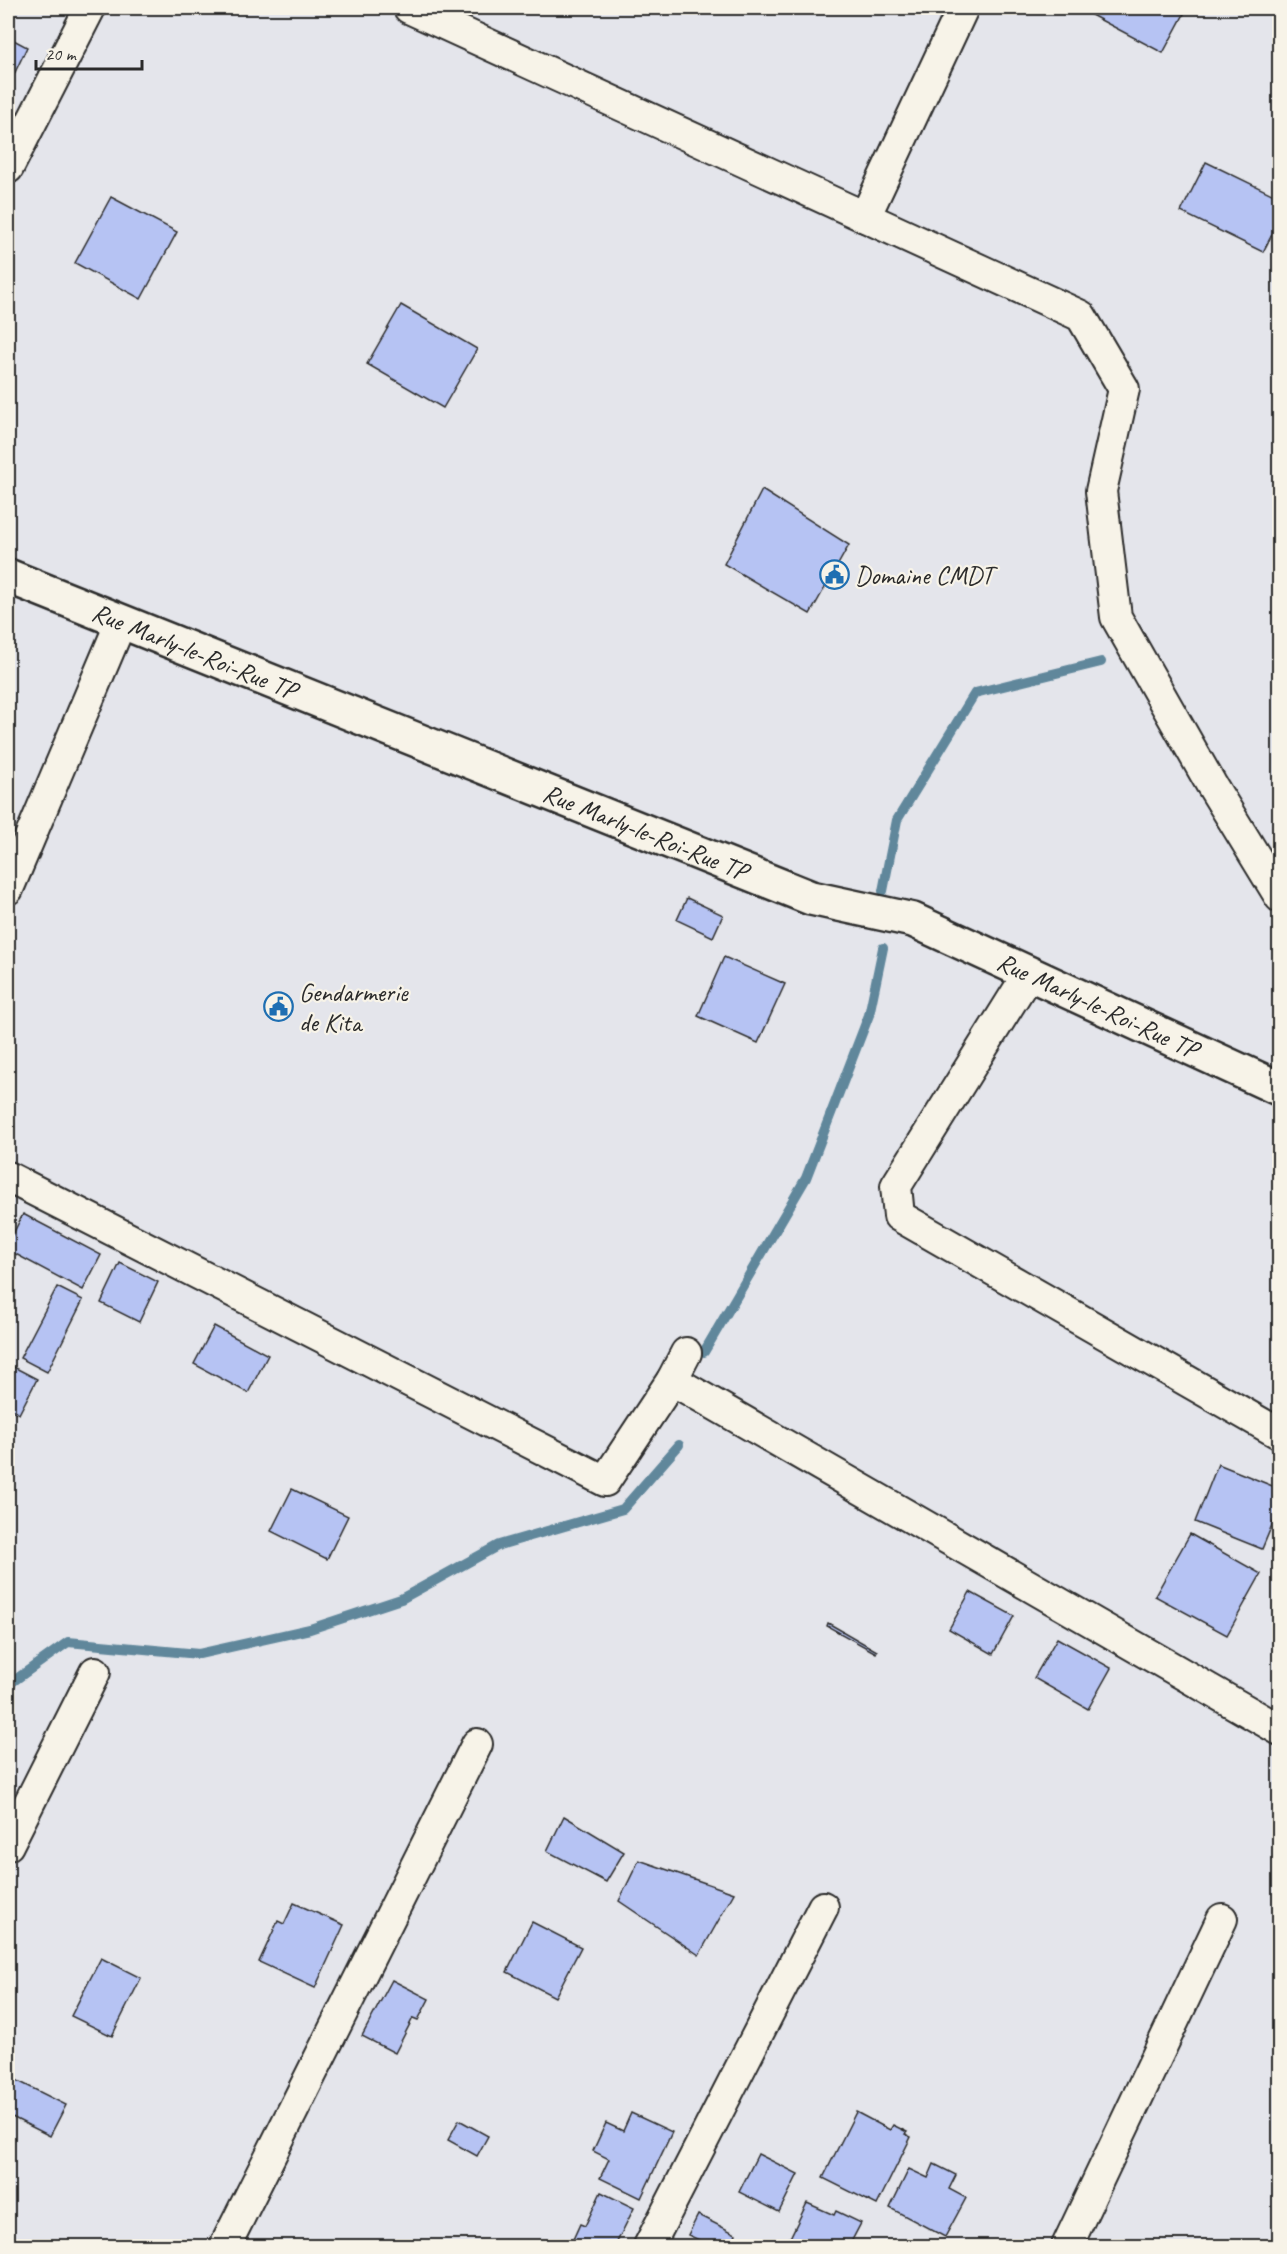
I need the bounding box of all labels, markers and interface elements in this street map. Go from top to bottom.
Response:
scale bar [36,33,142,71]
text: 20 m [45,43,78,65]
public building icon: Domaine CMDT [818,559,850,591]
place label: Domaine CMDT [855,559,998,592]
street label: Rue Marly-le-Roi-Rue TP [87,595,305,708]
street label: Rue Marly-le-Roi-Rue TP [538,776,756,889]
street label: Rue Marly-le-Roi-Rue TP [992,945,1207,1068]
place label: Gendarmerie de Kita [299,976,409,1039]
public building icon: Gendarmerie de Kita [262,991,294,1023]

